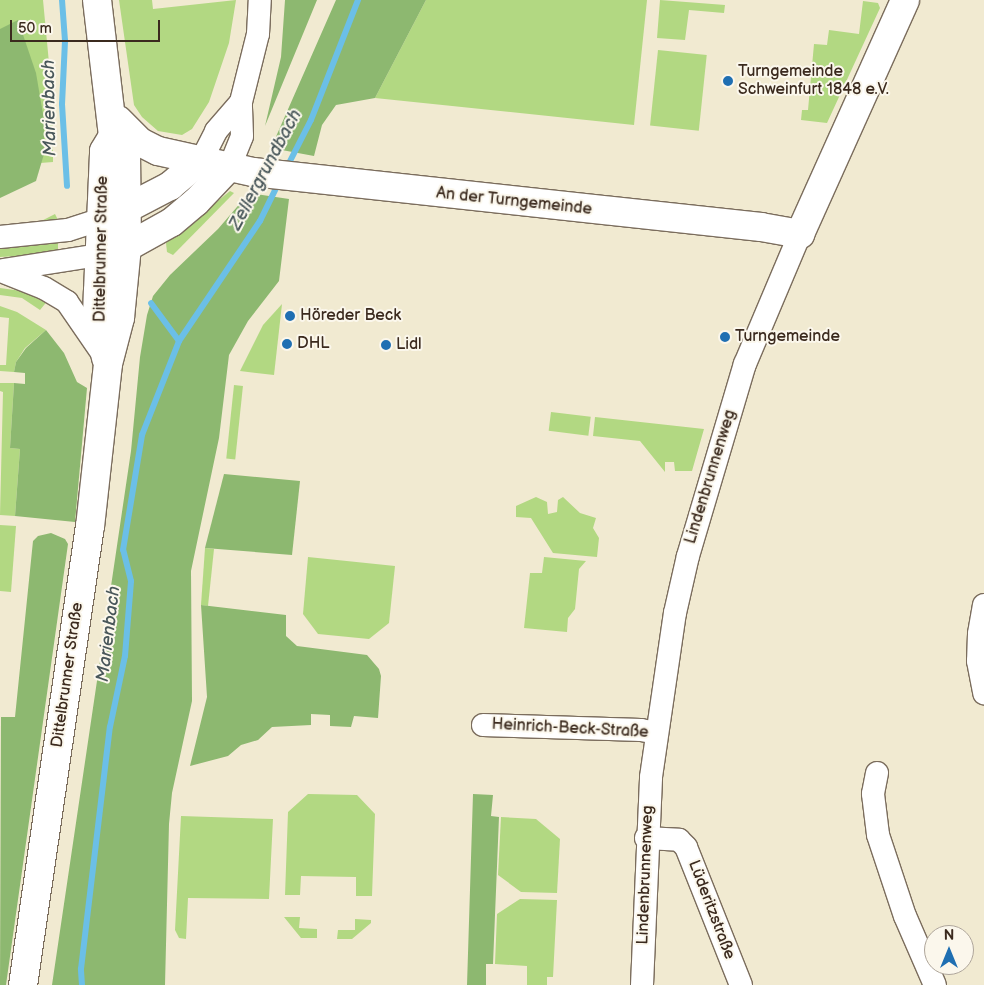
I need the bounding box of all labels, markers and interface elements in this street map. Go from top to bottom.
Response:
scale bar [12,10,162,42]
text: 50 m [18,19,52,38]
water label: Marienbach [38,60,62,156]
place label: Turngemeinde Schweinfurt 1848 e.V. [738,62,889,100]
marker: Turngemeinde Schweinfurt 1848 e.V. [722,75,734,87]
water label: Zellergrundbach [225,106,307,234]
street label: Dittelbrunner Straße [91,176,113,322]
street label: An der Turngemeinde [435,184,593,220]
place label: Höreder Beck [300,306,401,326]
marker: Höreder Beck [284,310,296,322]
place label: Turngemeinde [735,327,840,347]
marker: Turngemeinde [719,331,731,343]
place label: DHL [297,334,330,354]
place label: Lidl [396,335,422,355]
marker: DHL [281,338,293,350]
marker: Lidl [380,339,392,351]
street label: Lindenbrunnenweg [681,408,741,546]
water label: Marienbach [92,585,126,683]
street label: Dittelbrunner Straße [48,601,88,749]
street label: Heinrich-Beck-Straße [491,715,649,743]
street label: Lindenbrunnenweg [634,805,658,945]
street label: Lüderitzstraße [683,858,739,962]
north arrow [924,925,974,975]
text: N [944,927,954,944]

